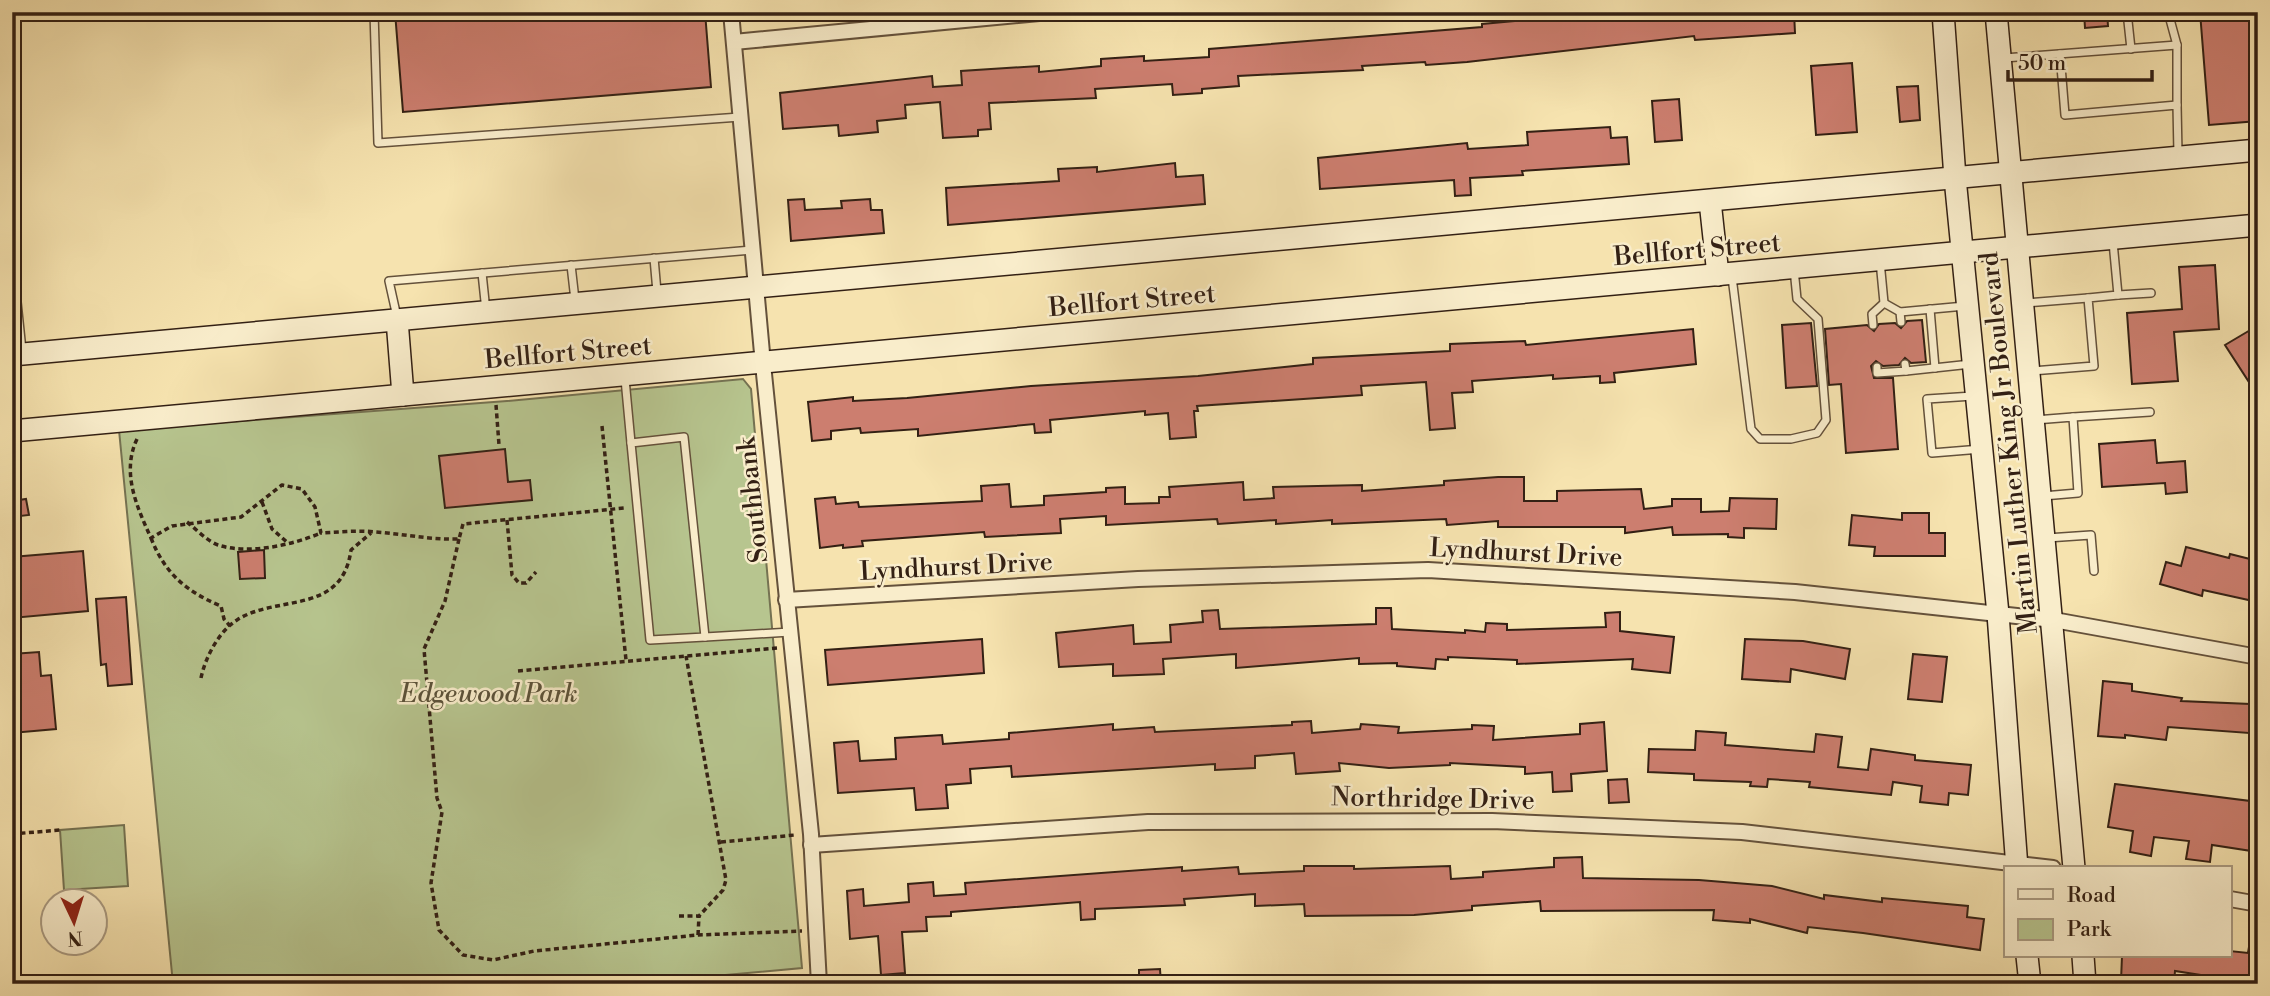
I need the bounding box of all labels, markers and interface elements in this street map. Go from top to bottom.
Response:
scale bar [2008,38,2151,82]
text: 50 m [2018,51,2066,77]
street label: Bellfort Street [1611,227,1782,273]
street label: Martin Luther King Jr Boulevard [1973,250,2045,636]
street label: Bellfort Street [1046,278,1217,324]
street label: Bellfort Street [482,330,653,376]
street label: Southbank [730,434,776,564]
street label: Lyndhurst Drive [1429,532,1623,574]
street label: Lyndhurst Drive [859,546,1053,588]
park label: Edgewood Park [399,678,578,710]
street label: Northridge Drive [1331,781,1535,817]
legend [2004,866,2232,958]
text: Road [2067,883,2116,909]
north arrow [38,888,108,958]
text: Park [2067,917,2112,943]
text: N [67,925,83,950]

